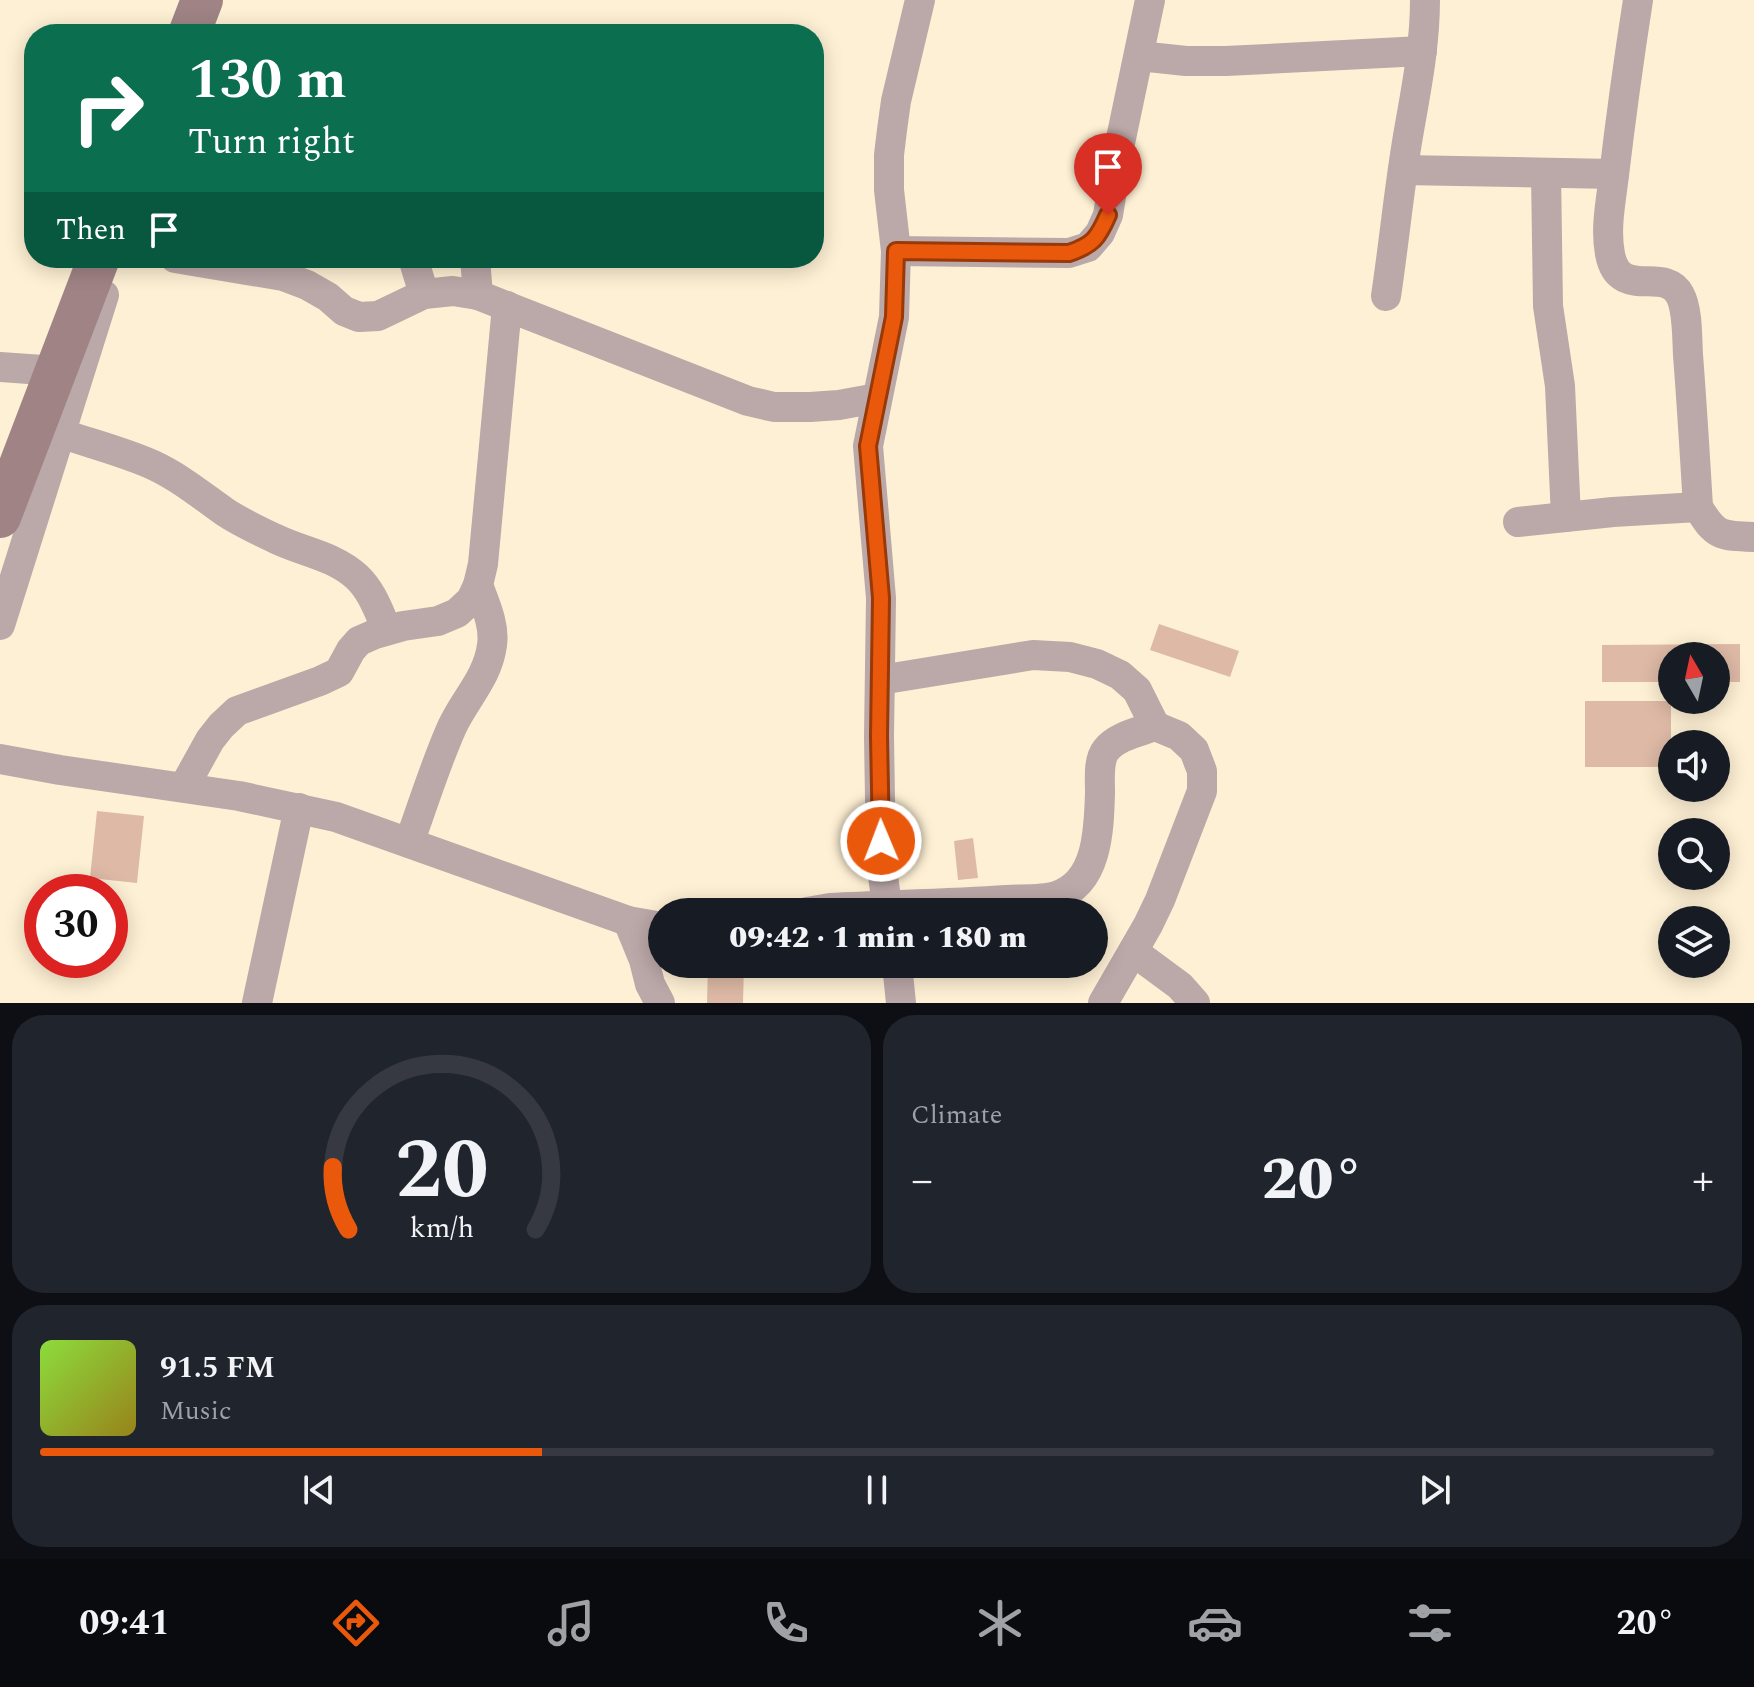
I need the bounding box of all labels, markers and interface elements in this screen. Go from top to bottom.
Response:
text: 130 m [188,38,347,123]
icon: right [56,56,160,160]
text: Turn right [188,115,355,170]
pin [1074,133,1142,215]
icon: arrive [1086,145,1130,189]
text: Then [56,207,126,253]
icon: arrive [142,208,186,252]
north arrow [1658,642,1730,714]
map controls [1658,642,1730,978]
button: sound [1658,730,1730,802]
position arrow [839,799,923,883]
button: search [1658,818,1730,890]
speed limit sign: 30 [24,874,128,978]
button: layers [1658,906,1730,978]
text: 09:42 · 1 min · 180 m [729,915,1027,961]
text: Climate [911,1095,1002,1135]
text: 20 [395,1108,488,1235]
text: 20° [1262,1134,1364,1226]
text: − [911,1147,933,1214]
text: + [1692,1147,1714,1214]
text: km/h [409,1207,474,1250]
text: 91.5 FM [160,1345,275,1391]
text: Music [160,1391,231,1431]
icon: previous [297,1468,341,1512]
icon: pause [855,1468,899,1512]
icon: next [1413,1468,1457,1512]
icon: directions [328,1595,384,1651]
icon: music [543,1595,599,1651]
icon: phone [758,1595,814,1651]
icon: climate [972,1595,1028,1651]
icon: car [1187,1595,1243,1651]
icon: filters [1402,1595,1458,1651]
text: 09:41 [79,1596,170,1651]
text: 20° [1616,1596,1675,1651]

